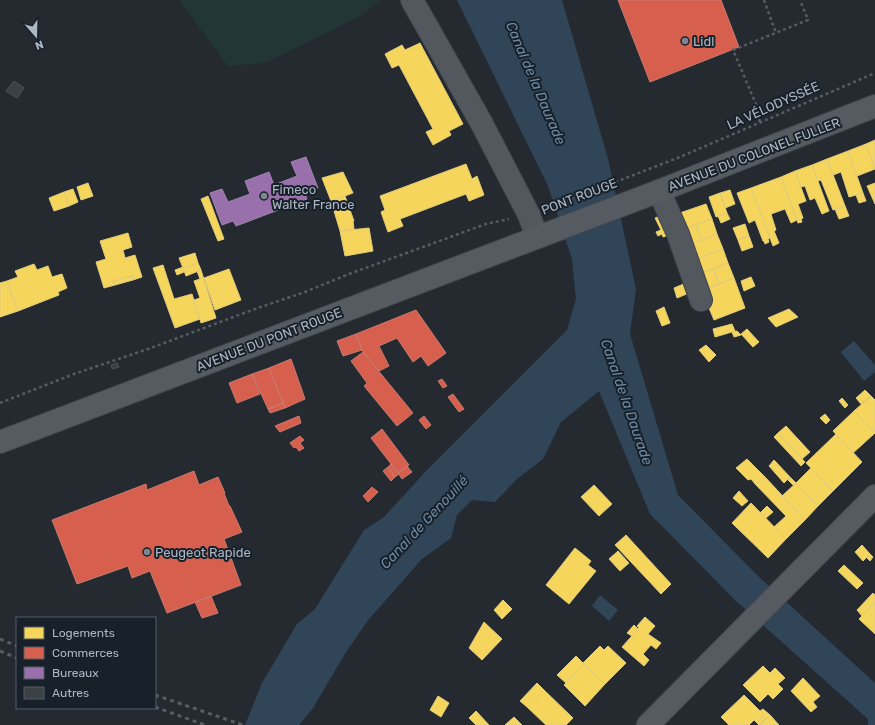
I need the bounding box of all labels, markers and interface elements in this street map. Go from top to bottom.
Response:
north arrow [16,16,56,56]
water label: Canal de la Daurade [502,19,569,147]
place label: Lidl [693,34,714,49]
marker: Lidl [680,36,690,46]
text: N [33,37,45,52]
street label: LA VÉLODYSSÉE [725,78,822,133]
street label: AVENUE DU COLONEL FULLER [666,115,842,194]
street label: PONT ROUGE [539,175,619,218]
place label: Fimeco Walter France [272,182,354,212]
marker: Fimeco Walter France [259,191,269,201]
street label: AVENUE DU PONT ROUGE [194,305,344,374]
water label: Canal de la Daurade [597,337,656,467]
water label: Canal de Genouillé [377,472,472,572]
place label: Peugeot Rapide [155,545,251,561]
marker: Peugeot Rapide [142,547,152,557]
legend [16,617,156,709]
text: Logements [52,626,115,640]
text: Commerces [52,646,119,660]
text: Bureaux [52,666,99,680]
text: Autres [52,686,89,700]

